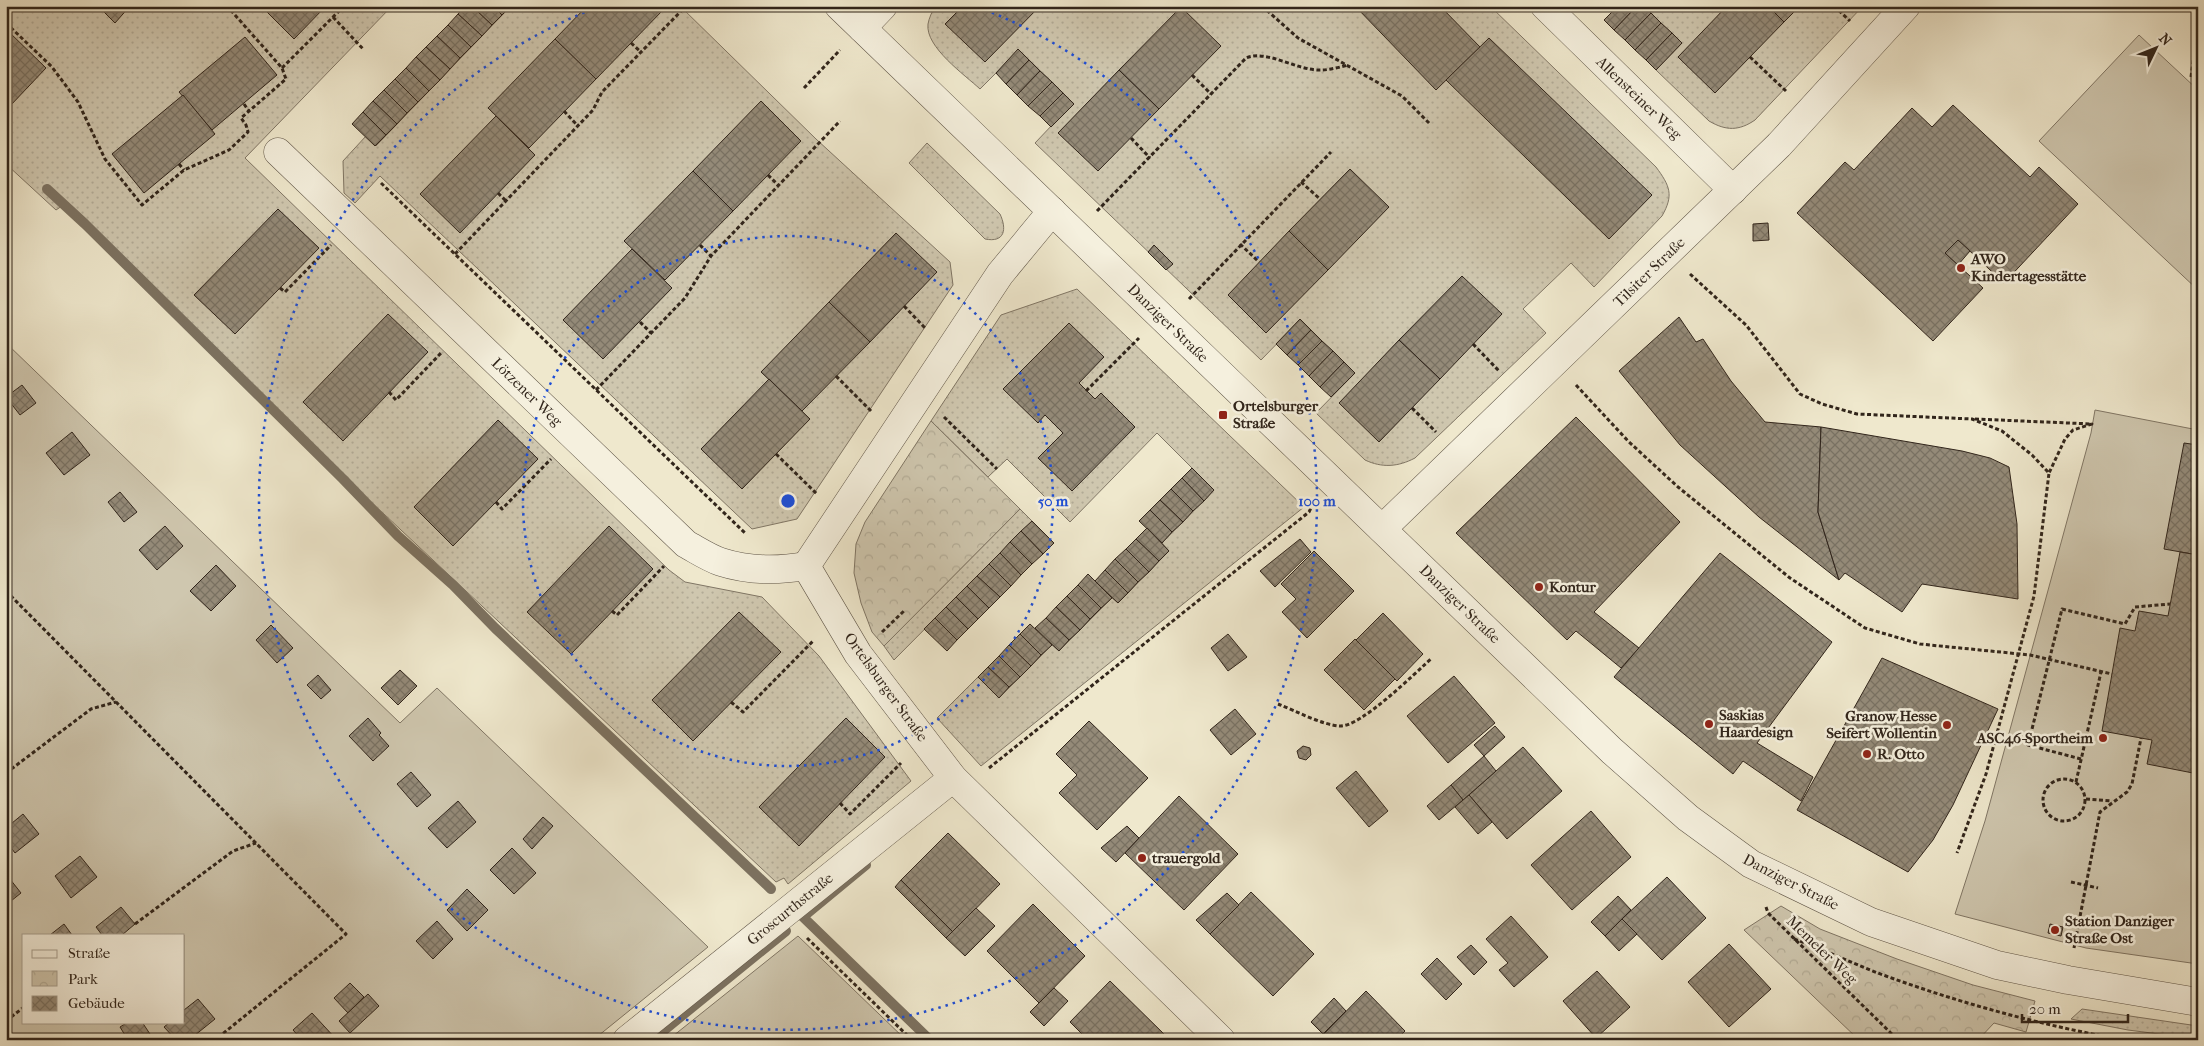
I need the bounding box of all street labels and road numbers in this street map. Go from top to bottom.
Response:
street label: Allensteiner Weg [1592,52,1686,144]
street label: Tilsiter Straße [1609,233,1689,311]
street label: Danziger Straße [1124,280,1212,366]
street label: Lötzener Weg [488,354,567,431]
street label: Danziger Straße [1416,561,1504,647]
street label: Ortelsburger Straße [840,629,932,745]
street label: Danziger Straße [1740,850,1842,914]
street label: Groscurthstraße [743,869,837,949]
street label: Memeler Weg [1783,912,1862,989]

